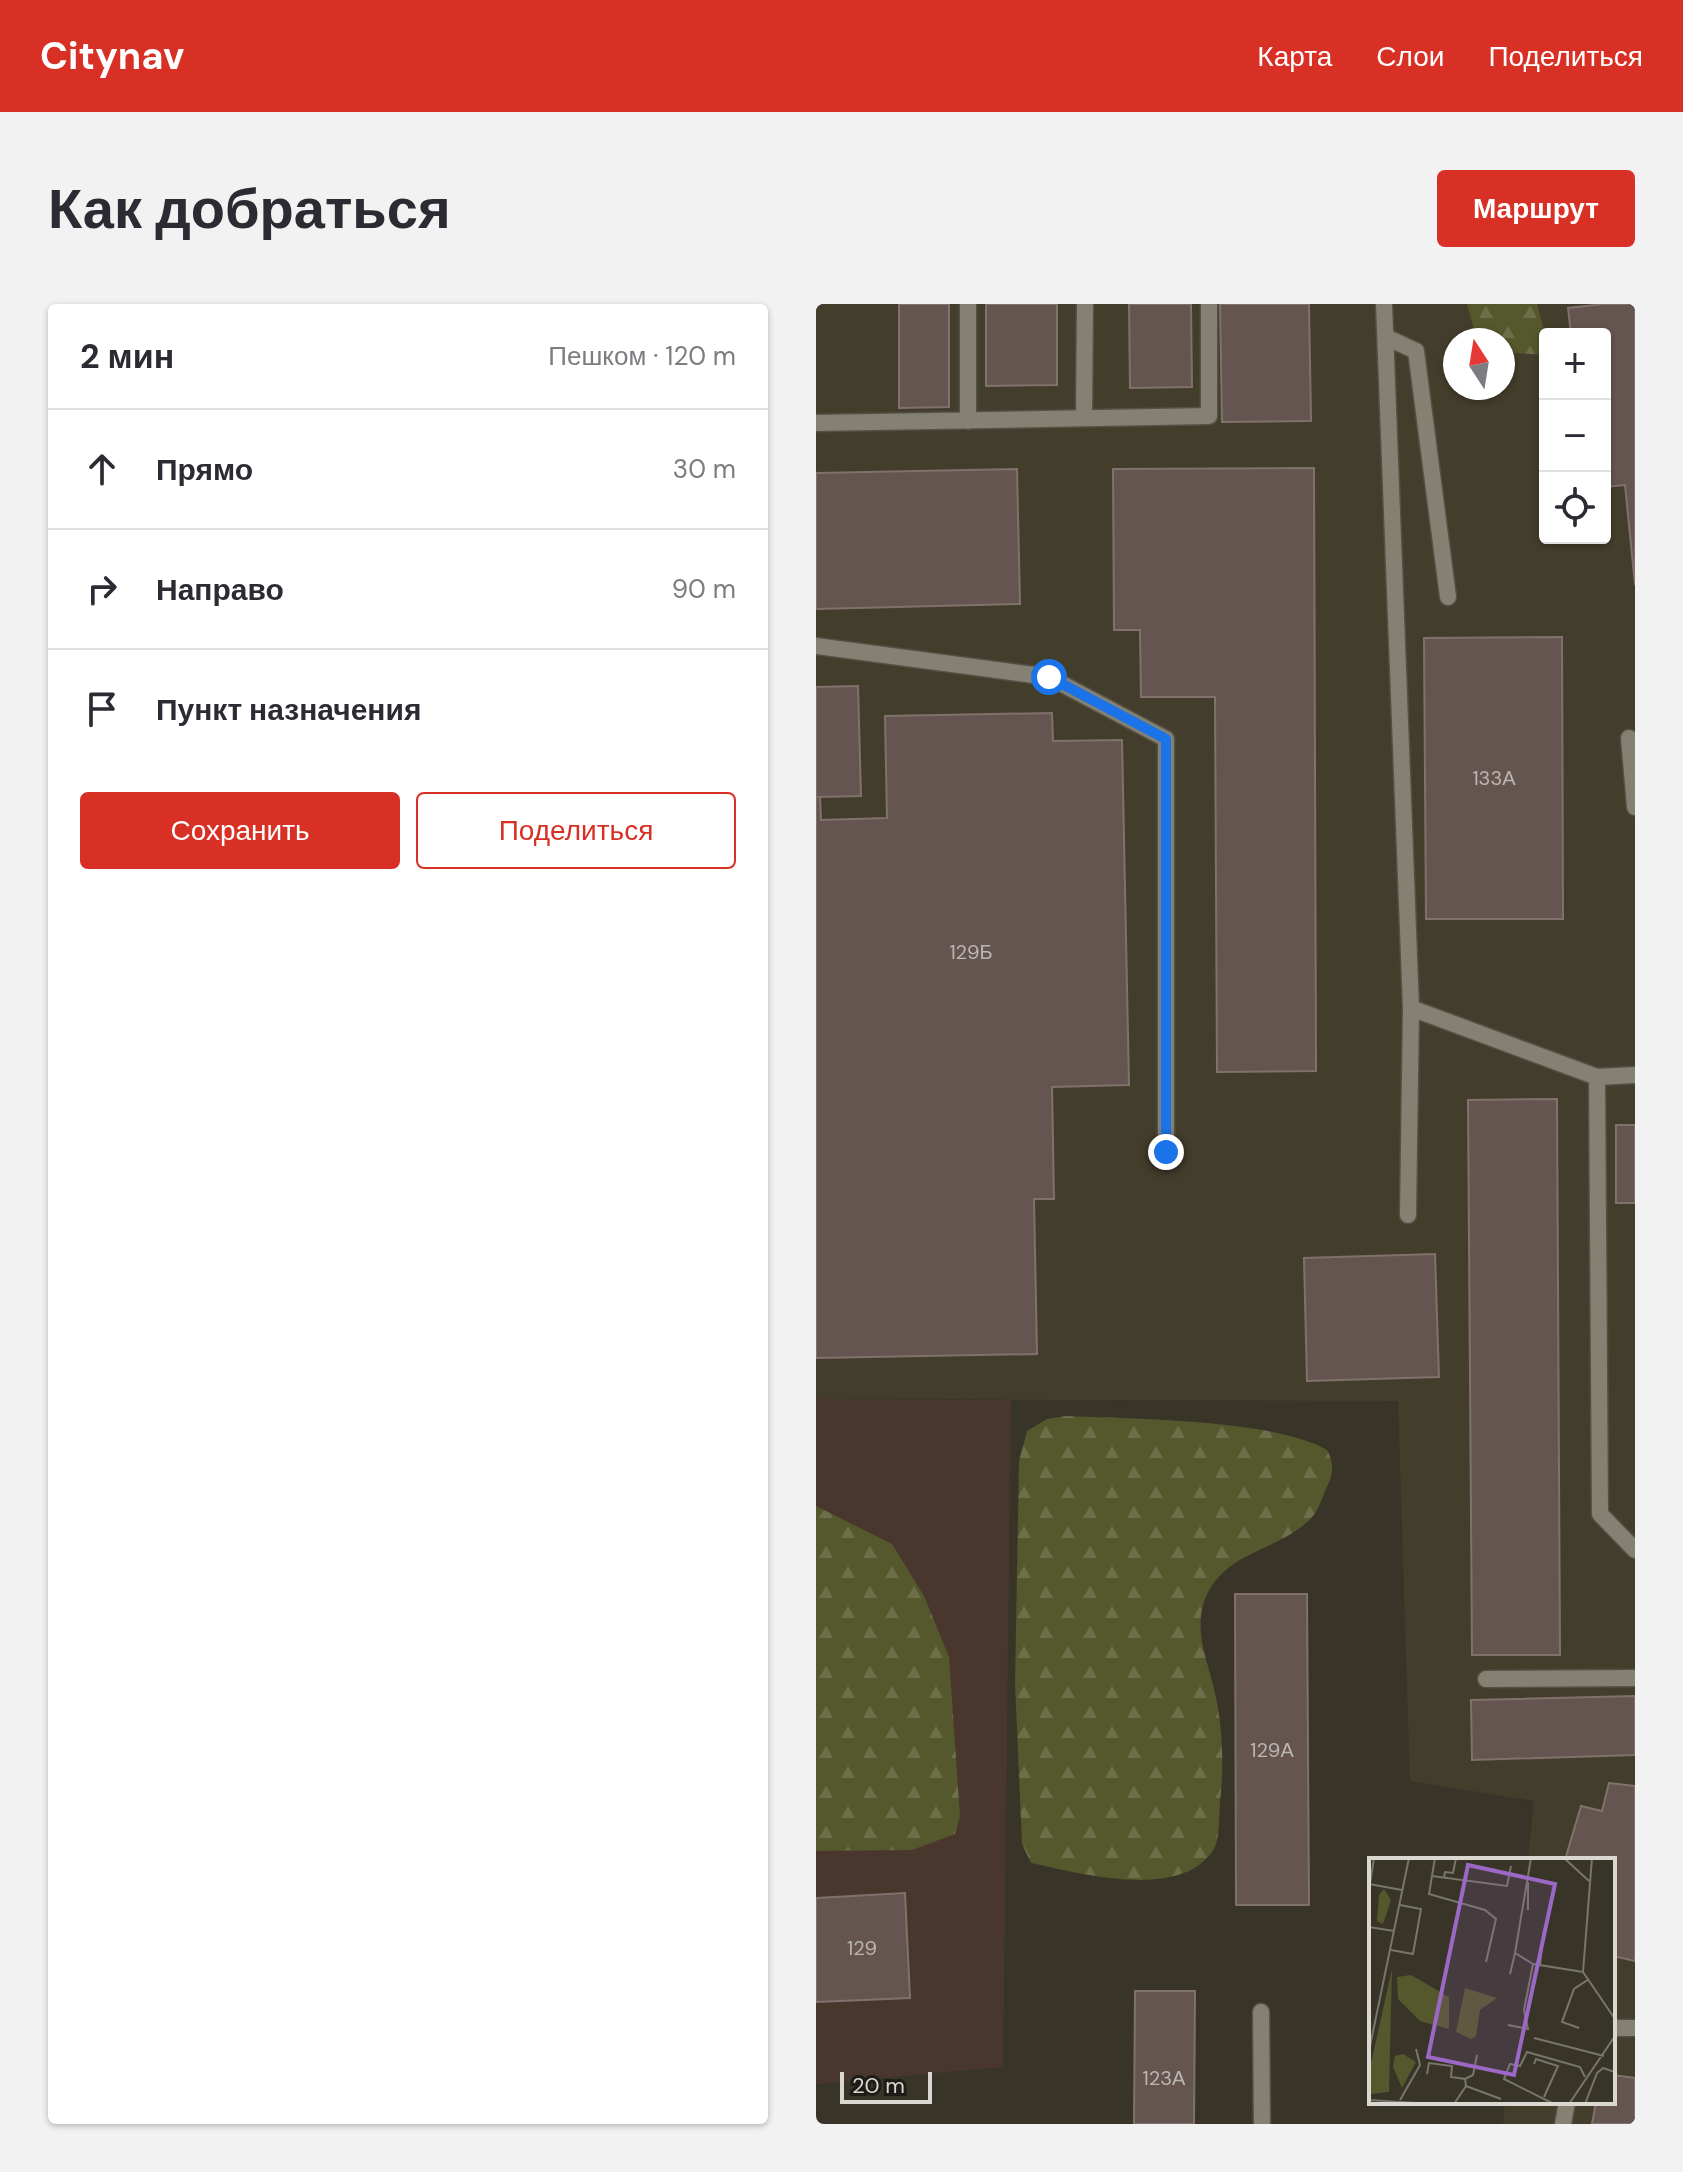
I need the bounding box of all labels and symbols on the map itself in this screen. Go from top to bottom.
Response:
north arrow [1443,328,1515,400]
route start [1031,659,1067,695]
house number: 133А [1472,765,1516,791]
house number: 129Б [949,939,993,965]
route end [1148,1134,1184,1170]
house number: 129А [1250,1737,1294,1763]
inset map [1369,1858,1615,2104]
house number: 129 [847,1935,877,1961]
house number: 123А [1143,2065,1186,2091]
scale bar [840,2068,932,2104]

